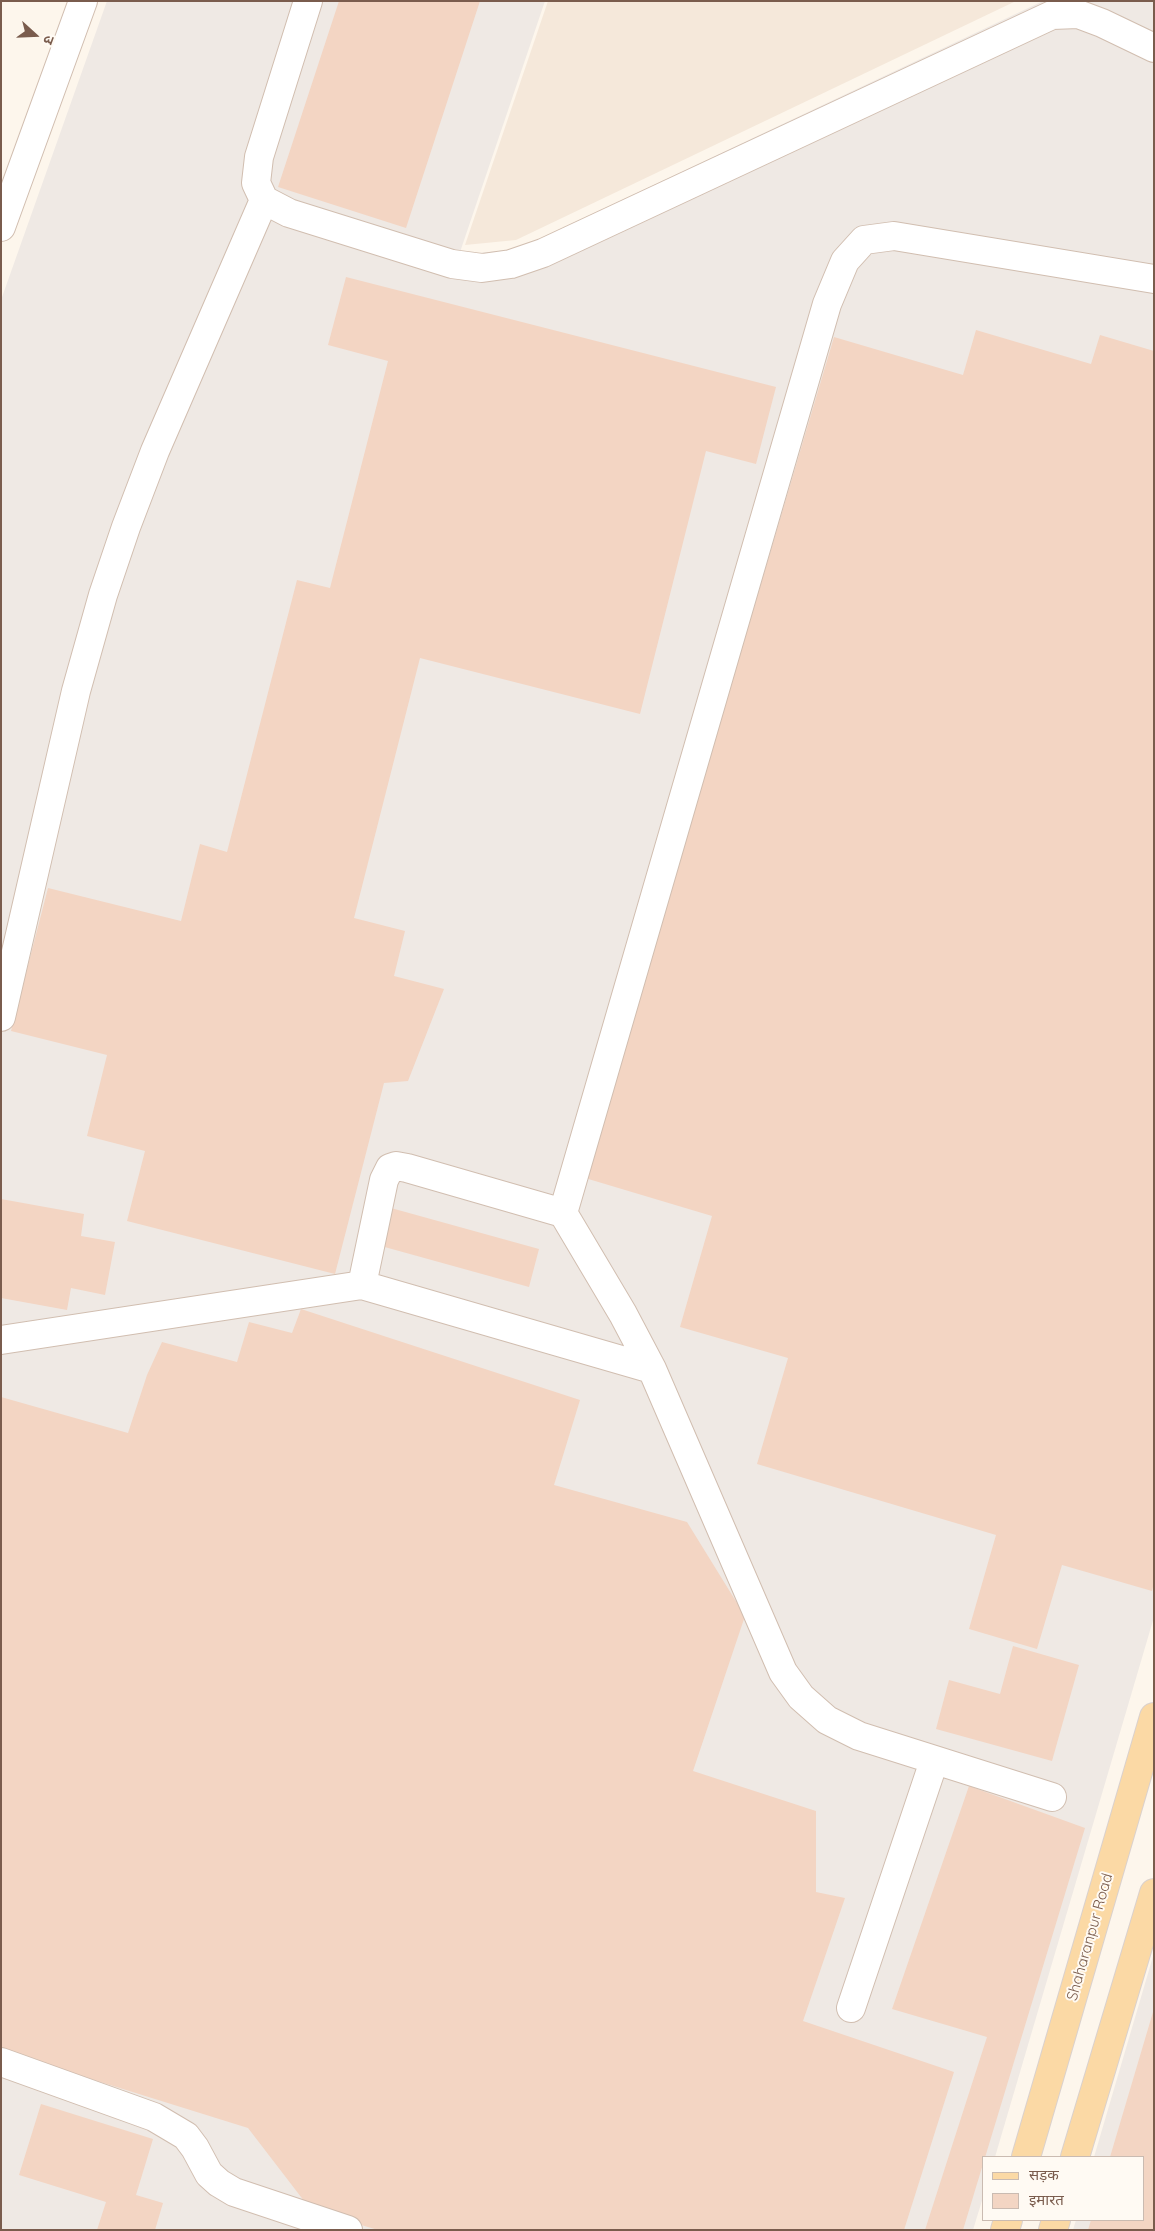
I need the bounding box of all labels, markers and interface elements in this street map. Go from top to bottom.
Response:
north arrow [10,10,60,60]
text: उ [39,33,59,47]
street label: Shaharanpur Road [1063,1871,1117,2003]
legend [982,2156,1145,2221]
text: सड़क [1029,2165,1059,2184]
text: इमारत [1029,2190,1064,2209]

